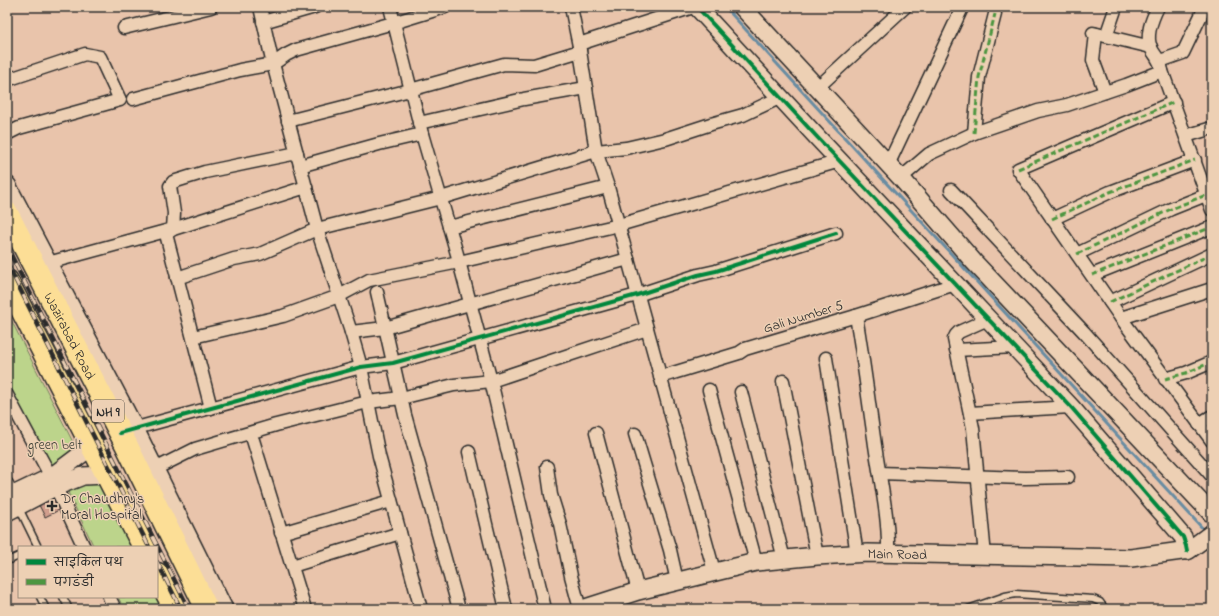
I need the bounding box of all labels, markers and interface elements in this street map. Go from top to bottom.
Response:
street label: Wazirabad Road [38,289,100,384]
street label: Gali Number 5 [761,295,846,340]
road number: NH 9 [92,400,124,422]
park label: green belt [27,435,82,457]
place label: Dr Chaudhry's Moral Hospital [60,489,144,526]
marker: Dr Chaudhry's Moral Hospital [46,500,58,512]
street label: Main Road [867,544,927,566]
legend [18,546,158,598]
text: साइकिल पथ [53,553,124,572]
text: पगडंडी [53,573,95,592]

